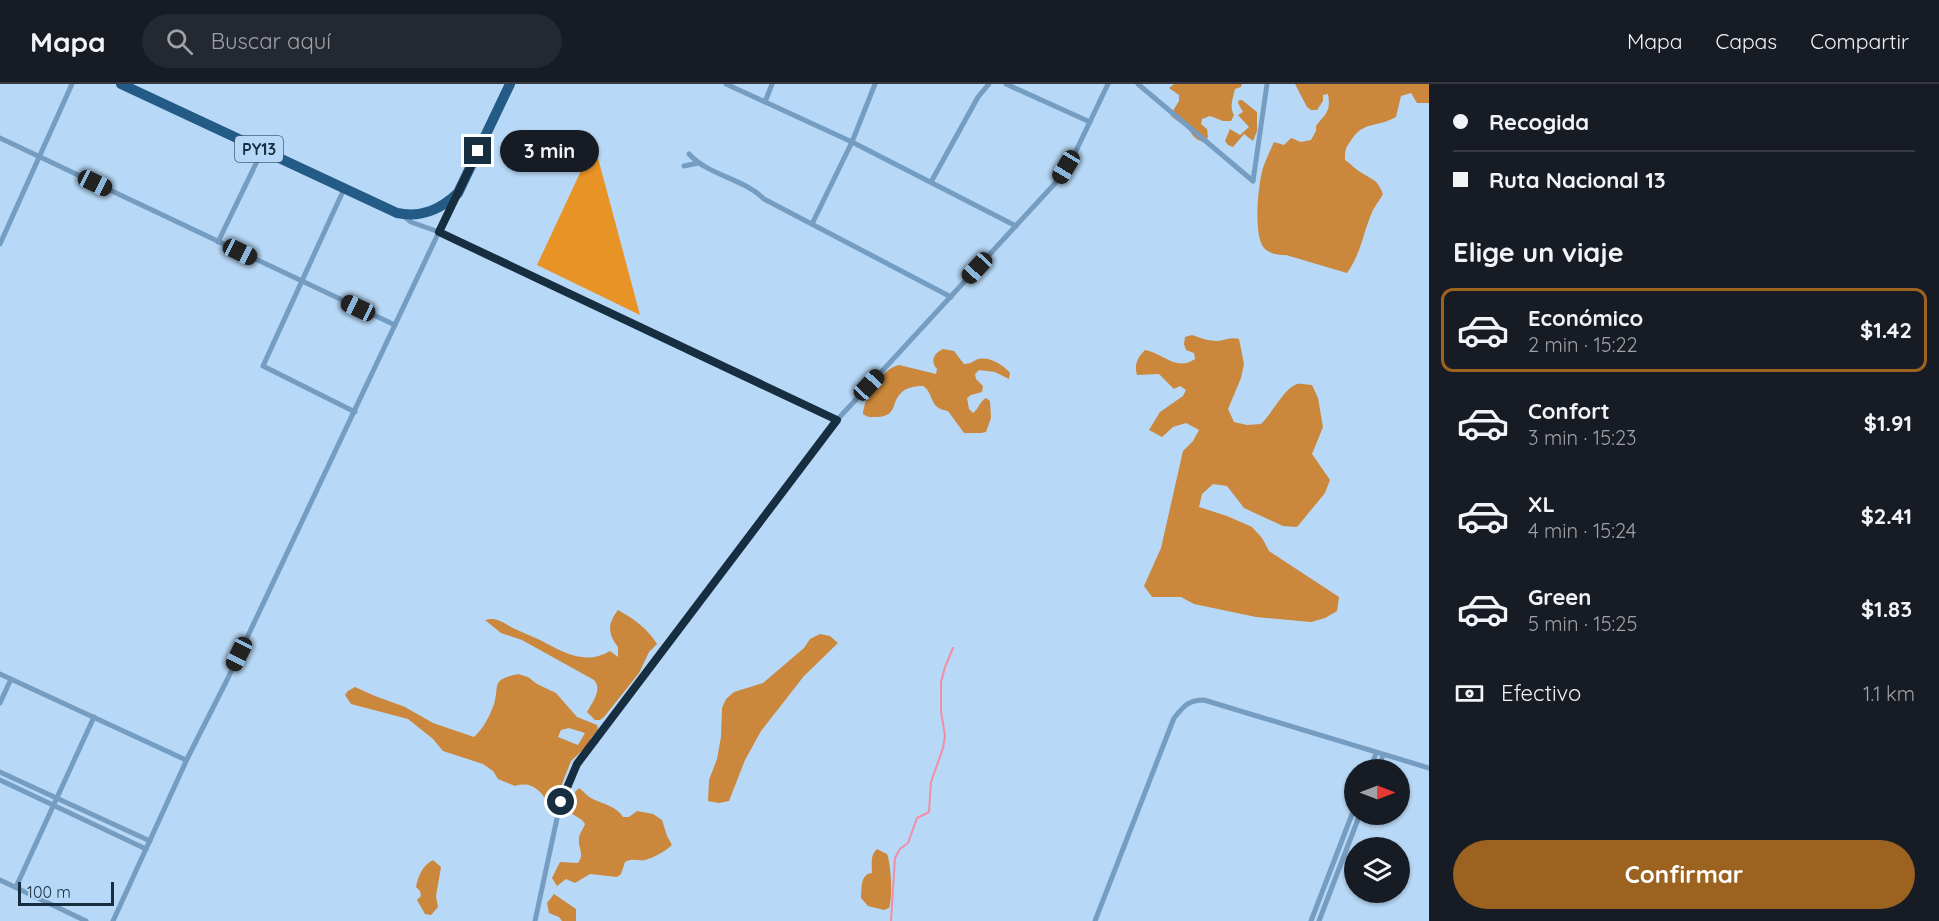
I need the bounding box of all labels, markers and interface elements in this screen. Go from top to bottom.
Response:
search box [142,14,562,68]
text: Mapa [30,24,106,59]
icon: search [163,25,196,58]
text: Buscar aquí [211,27,331,55]
text: Mapa [1627,28,1682,54]
text: Capas [1715,28,1777,54]
text: Compartir [1810,28,1909,54]
text: Recogida [1489,108,1589,136]
callout: 3 min [499,130,598,172]
road number: PY13 [235,136,283,162]
route end [464,137,491,164]
text: 3 min [524,138,575,163]
car [1049,147,1083,187]
text: Ruta Nacional 13 [1489,166,1666,194]
car [75,167,115,199]
text: Elige un viaje [1453,235,1624,269]
car [220,236,260,268]
car [958,249,996,287]
car [338,292,378,324]
icon: car [1456,303,1510,357]
text: Económico [1528,304,1643,332]
text: $1.42 [1860,316,1912,344]
text: 2 min · 15:22 [1528,332,1638,357]
car [850,366,888,404]
icon: car [1456,396,1510,450]
text: Confort [1528,397,1610,425]
text: $1.91 [1864,409,1912,437]
text: 3 min · 15:23 [1528,425,1636,450]
icon: car [1456,489,1510,543]
text: XL [1528,490,1555,518]
text: $2.41 [1861,502,1912,530]
text: 4 min · 15:24 [1528,518,1636,543]
icon: car [1456,582,1510,636]
text: Green [1528,583,1591,611]
text: $1.83 [1861,595,1912,623]
text: 5 min · 15:25 [1528,611,1637,636]
car [223,634,255,674]
icon: cash [1453,677,1486,710]
text: Efectivo [1501,679,1581,707]
text: 1.1 km [1863,681,1915,706]
north arrow [1344,759,1410,825]
map controls [1344,759,1410,903]
route start [547,788,574,815]
button: layers [1344,837,1410,903]
button: Confirmar [1453,840,1915,909]
scale bar [18,879,114,906]
text: 100 m [27,882,71,902]

